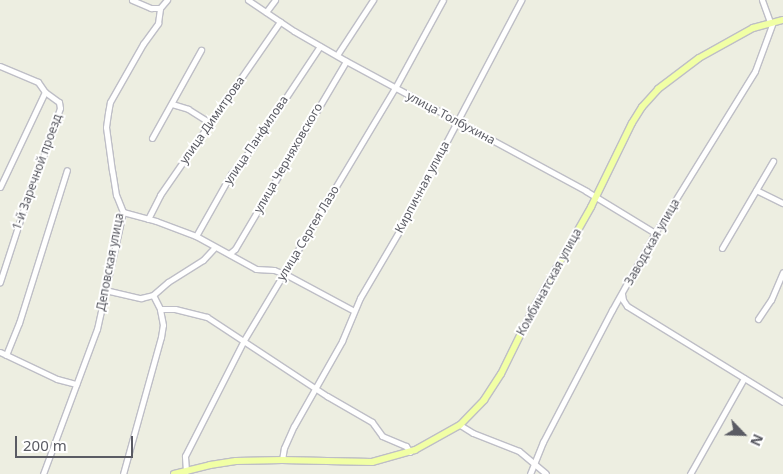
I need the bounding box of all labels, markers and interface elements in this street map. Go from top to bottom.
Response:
street label: улица Димитрова [176,73,248,167]
street label: улица Толбухина [404,89,498,147]
street label: улица Панфилова [221,93,291,187]
street label: улица Черняховского [251,100,325,216]
street label: 1-й Заречной проезд [9,112,65,232]
street label: Кирпичная улица [392,139,452,235]
street label: улица Сергея Лазо [274,183,342,283]
street label: Заводская улица [621,196,683,288]
street label: Деповская улица [93,212,127,312]
street label: Комбинатская улица [514,226,584,338]
north arrow [718,409,768,459]
scale bar [18,426,135,458]
text: N [746,431,768,449]
text: 200 m [23,435,67,455]

